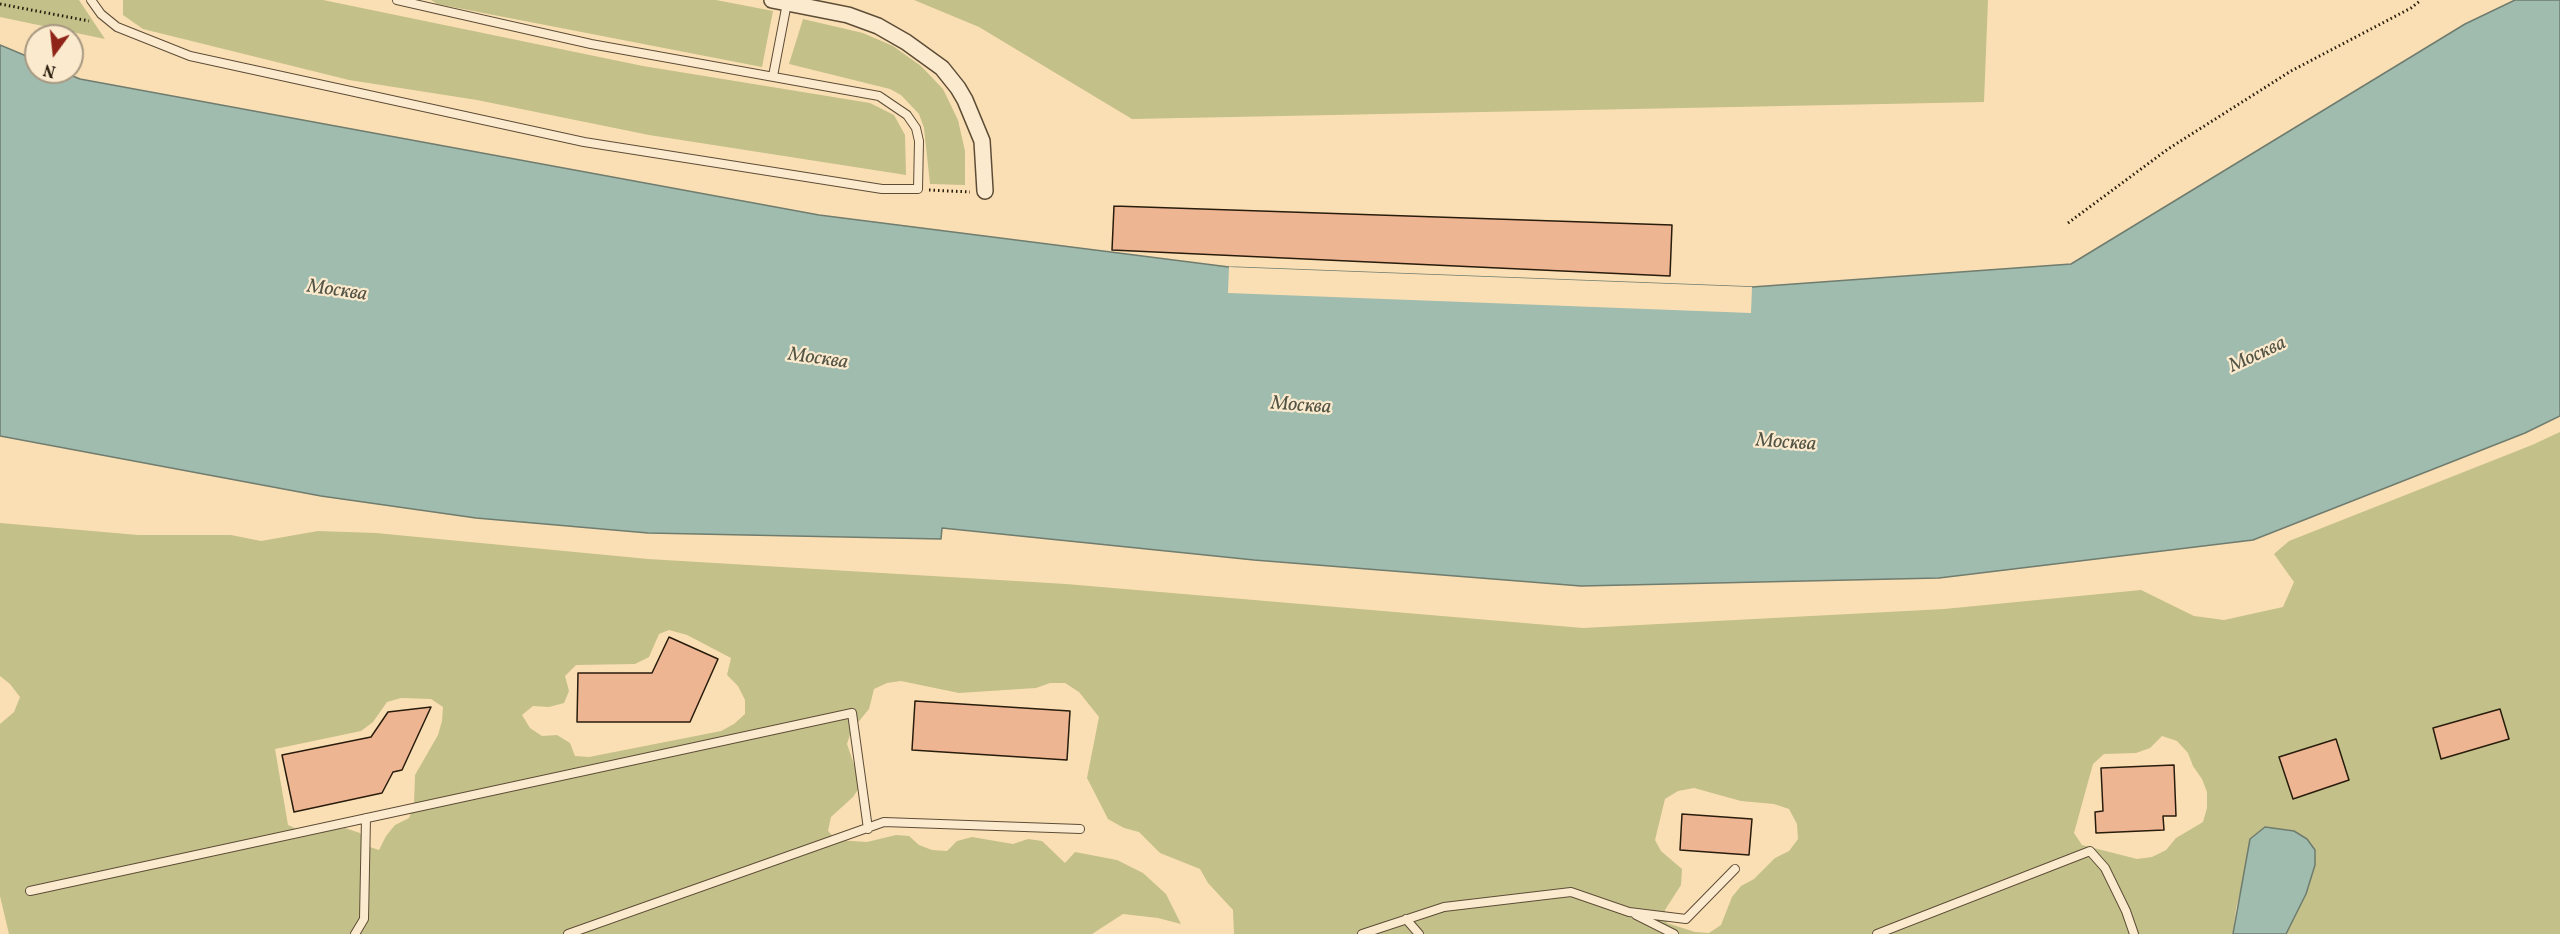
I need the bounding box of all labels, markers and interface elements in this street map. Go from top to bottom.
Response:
north arrow [24,24,84,84]
text: N [41,57,58,82]
water label: Москва [305,276,369,308]
water label: Москва [2226,332,2290,380]
water label: Москва [786,344,850,376]
water label: Москва [1270,393,1332,421]
water label: Москва [1755,430,1817,458]

